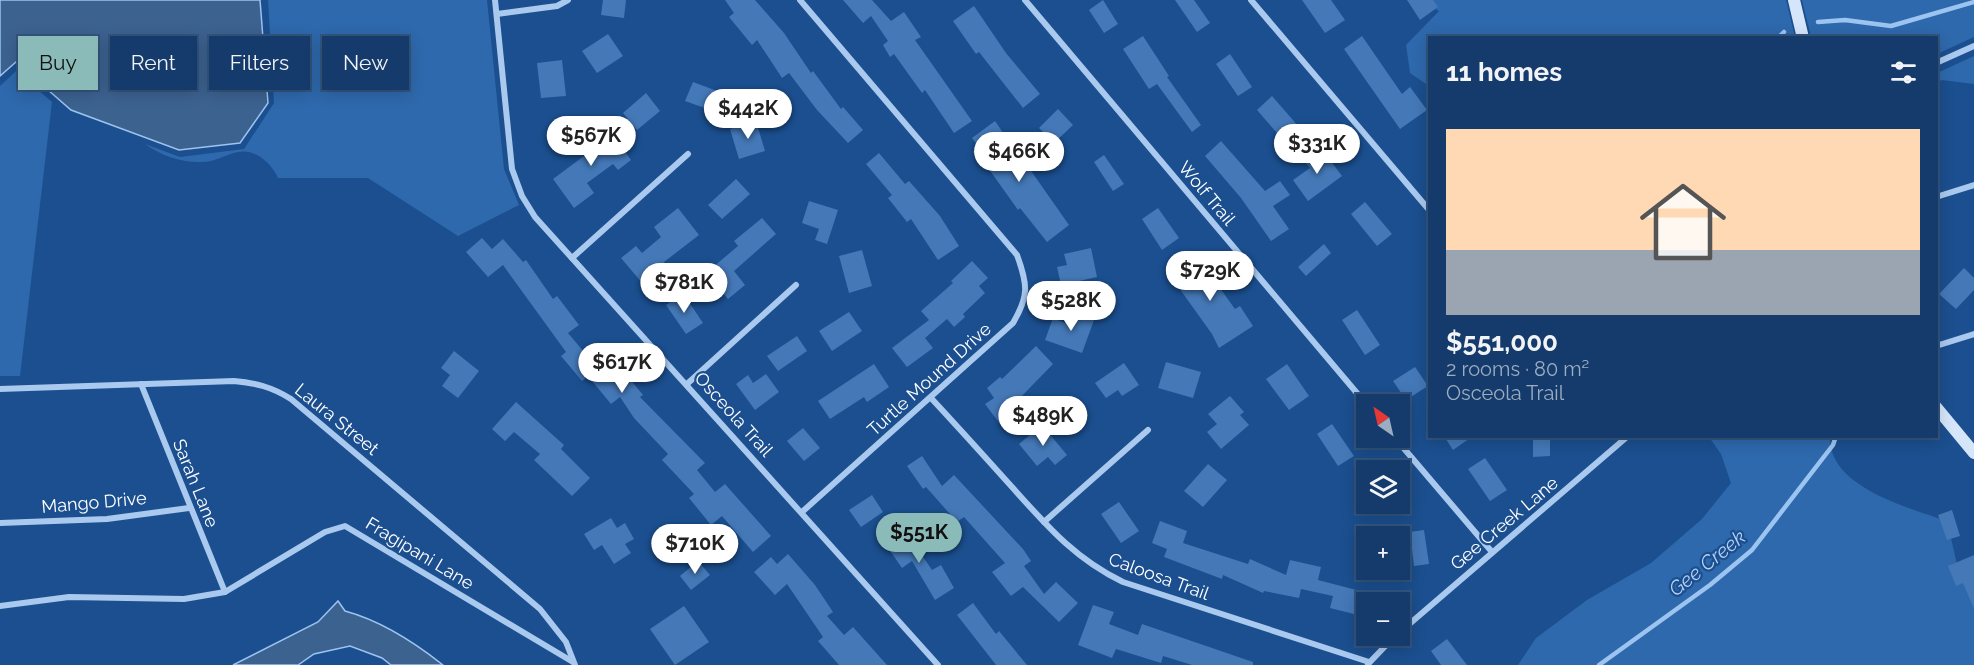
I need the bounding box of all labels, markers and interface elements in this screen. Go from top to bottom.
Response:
chip: Buy [18,36,98,90]
chip: Rent [110,36,197,90]
chip: Filters [209,36,310,90]
chip: New [322,36,409,90]
icon: filters [1887,56,1920,89]
text: 11 homes [1446,57,1562,87]
pin: $442K [706,89,790,140]
text: $442K [718,96,778,120]
pin: $567K [549,116,633,167]
text: $567K [561,123,621,147]
pin: $331K [1275,124,1359,175]
text: $331K [1288,131,1346,155]
pin: $466K [977,132,1061,183]
text: $466K [988,139,1050,163]
street label: Wolf Trail [1174,157,1240,229]
icon: home [1629,168,1737,276]
pin: $729K [1168,251,1252,302]
text: $729K [1180,258,1240,282]
pin: $781K [642,263,726,314]
text: $781K [654,270,714,294]
pin: $528K [1029,281,1113,332]
text: $528K [1041,288,1101,312]
street label: Turtle Mound Drive [863,318,995,440]
text: $551,000 [1446,327,1558,357]
pin: $617K [580,343,664,394]
text: $617K [592,350,652,374]
text: 2 rooms · 80 m² [1446,357,1589,381]
street label: Osceola Trail [691,367,777,461]
street label: Laura Street [291,379,383,459]
text: Osceola Trail [1446,381,1564,405]
north arrow [1356,394,1410,448]
map controls [1356,394,1410,646]
pin: $489K [1001,396,1085,447]
text: $489K [1012,403,1074,427]
street label: Sarah Lane [169,436,223,531]
button: layers [1356,460,1410,514]
street label: Gee Creek Lane [1446,472,1562,574]
street label: Mango Drive [41,487,148,517]
street label: Fragipani Lane [362,512,478,594]
pin: $551K [877,513,961,564]
text: $551K [890,520,948,544]
pin: $710K [653,524,737,575]
water label: Gee Creek [1664,525,1750,601]
button: + [1356,526,1410,580]
text: $710K [665,531,725,555]
street label: Caloosa Trail [1106,548,1212,604]
button: − [1356,592,1410,646]

